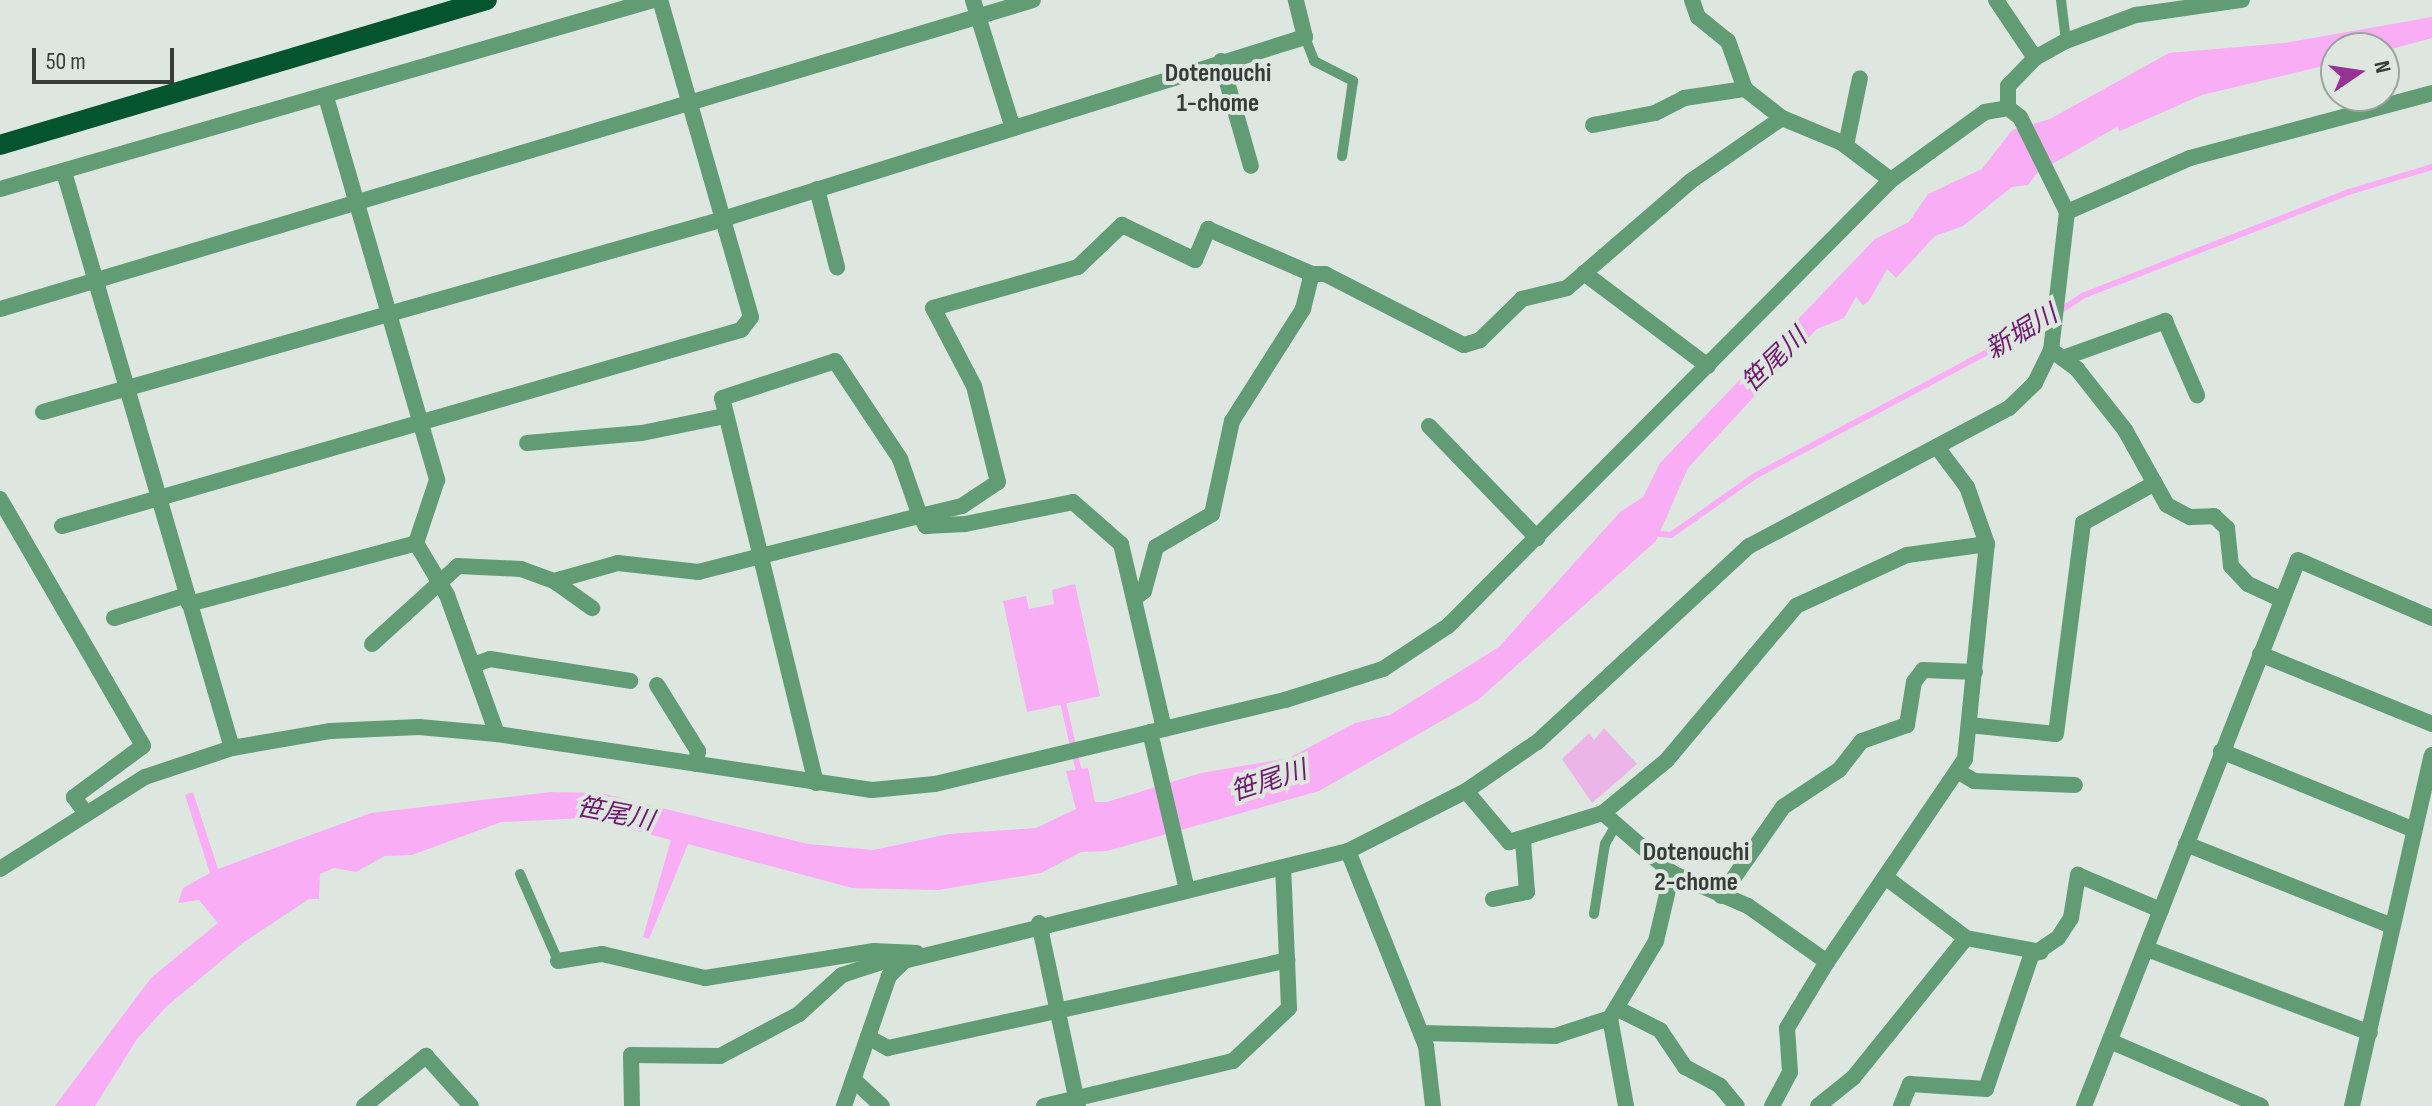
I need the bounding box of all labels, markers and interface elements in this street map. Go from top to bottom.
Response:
scale bar [36,32,178,82]
north arrow [2320,32,2400,112]
text: 50 m [46,47,86,76]
district label: Dotenouchi 1-chome [1165,58,1271,120]
text: N [2367,58,2396,76]
water label: 新堀川 [1981,300,2063,366]
water label: 笹尾川 [1736,323,1814,399]
water label: 笹尾川 [1227,755,1311,809]
water label: 笹尾川 [574,792,656,838]
district label: Dotenouchi 2-chome [1643,837,1749,898]

